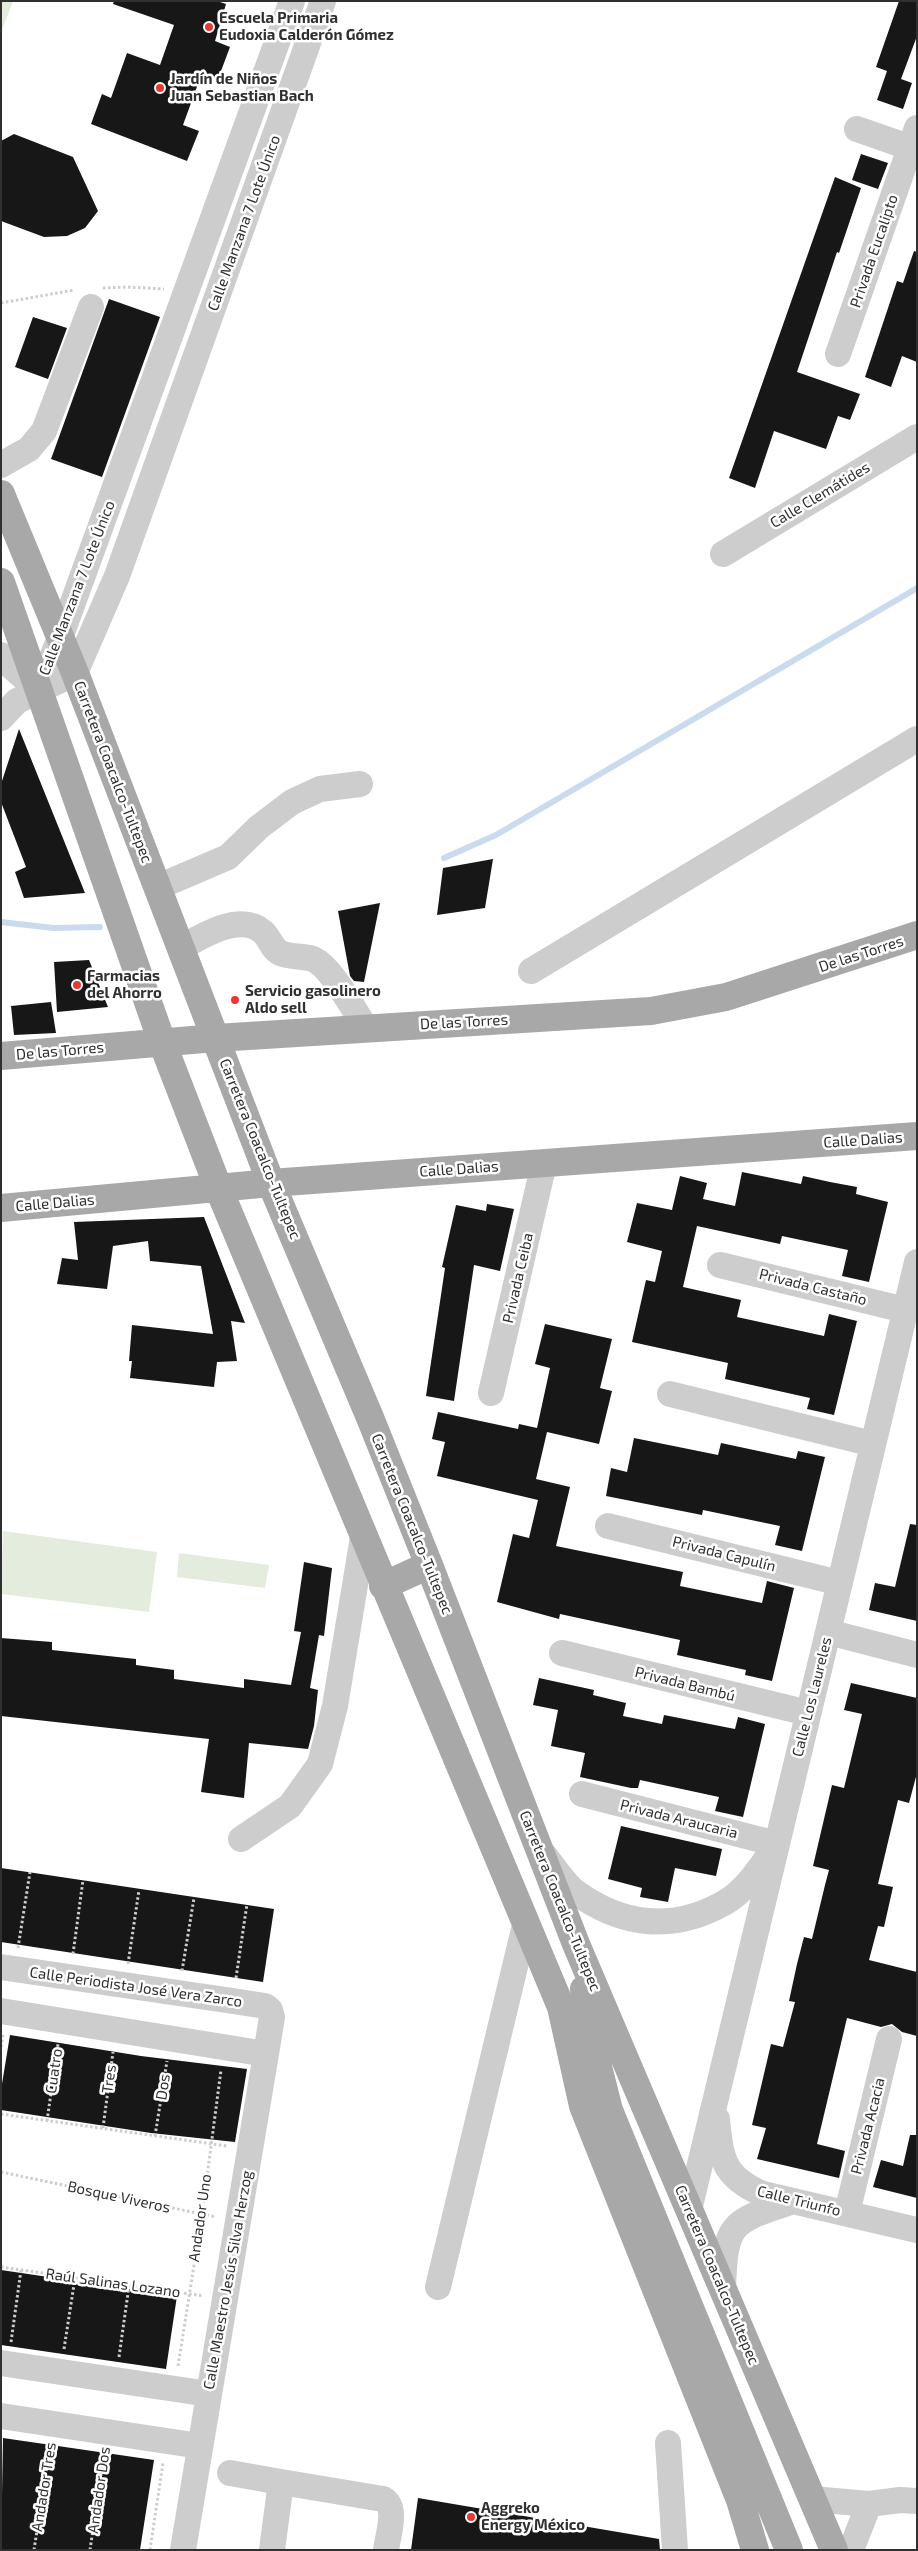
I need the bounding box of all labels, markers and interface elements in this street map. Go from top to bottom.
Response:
place label: Escuela Primaria Eudoxia Calderón Gómez [219,9,394,44]
marker: Escuela Primaria Eudoxia Calderón Gómez [203,21,215,33]
place label: Jardín de Niños Juan Sebastian Bach [170,70,314,105]
marker: Jardín de Niños Juan Sebastian Bach [154,82,166,94]
street label: Calle Manzana 7 Lote Único [204,133,284,313]
street label: Privada Eucalipto [846,192,902,310]
street label: Calle Clemátides [767,458,873,532]
street label: Calle Manzana 7 Lote Único [35,498,119,678]
street label: Carretera Coacalco-Tultepec [70,679,156,865]
street label: De las Torres [816,932,906,976]
place label: Farmacias del Ahorro [87,967,162,1002]
marker: Farmacias del Ahorro [71,979,83,991]
place label: Servicio gasolinero Aldo sell [245,982,381,1017]
marker: Servicio gasolinero Aldo sell [229,994,241,1006]
street label: De las Torres [420,1011,508,1033]
street label: De las Torres [15,1038,105,1064]
street label: Carretera Coacalco-Tultepec [215,1056,305,1242]
street label: Calle Dalias [823,1128,903,1152]
street label: Calle Dalias [419,1157,499,1181]
street label: Calle Dalias [15,1191,95,1215]
street label: Privada Ceiba [499,1231,537,1325]
street label: Privada Castaño [757,1265,869,1309]
street label: Carretera Coacalco-Tultepec [367,1431,457,1617]
street label: Privada Capulín [670,1532,778,1576]
street label: Calle Los Laureles [788,1635,836,1759]
street label: Privada Bambú [633,1663,737,1705]
street label: Privada Araucaria [618,1796,740,1842]
street label: Carretera Coacalco-Tultepec [515,1808,605,1994]
street label: Calle Periodista José Vera Zarco [29,1963,243,2011]
street label: Cuatro [42,2047,66,2095]
street label: Tres [98,2063,120,2095]
street label: Dos [152,2073,174,2101]
street label: Privada Acacia [847,2076,889,2176]
street label: Calle Maestro Jesús Silva Herzog [200,2169,256,2391]
street label: Andador Uno [185,2173,215,2263]
street label: Bosque Viveros [66,2177,172,2217]
street label: Calle Triunfo [755,2182,843,2220]
street label: Carretera Coacalco-Tultepec [671,2183,763,2367]
street label: Raúl Salinas Lozano [44,2265,182,2301]
street label: Andador Tres [28,2441,60,2533]
street label: Andador Dos [84,2445,114,2535]
place label: Aggreko Energy México [481,2499,585,2534]
marker: Aggreko Energy México [465,2511,477,2523]

